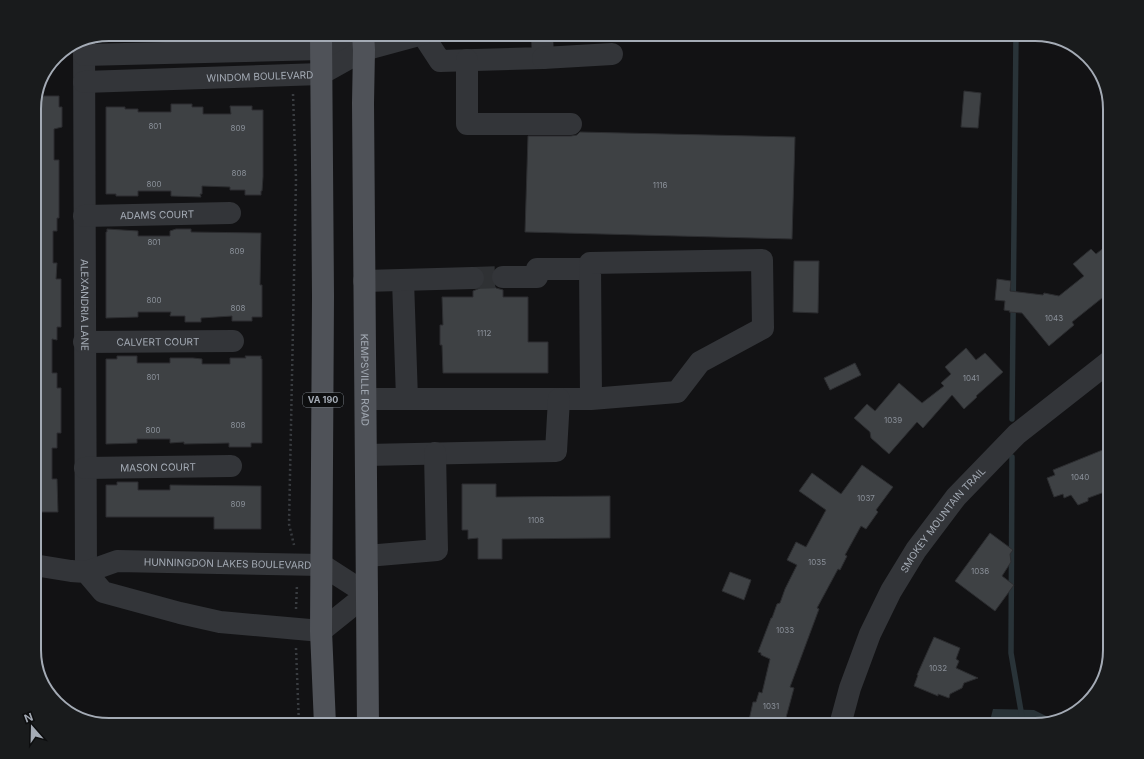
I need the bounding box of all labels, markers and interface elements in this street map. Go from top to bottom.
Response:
street label: WINDOM BOULEVARD [206,68,314,84]
house number: 801 [148,121,162,131]
house number: 809 [231,123,246,133]
house number: 808 [232,168,247,178]
house number: 800 [146,179,162,189]
house number: 1116 [653,180,667,190]
street label: ADAMS COURT [120,208,194,221]
house number: 801 [147,237,161,247]
house number: 809 [230,246,245,256]
street label: ALEXANDRIA LANE [79,259,91,351]
house number: 800 [146,295,162,305]
house number: 808 [231,303,246,313]
house number: 1043 [1045,313,1063,323]
house number: 1112 [477,328,491,338]
street label: KEMPSVILLE ROAD [359,334,372,426]
street label: CALVERT COURT [116,335,200,348]
house number: 801 [146,372,160,382]
house number: 1041 [963,373,979,383]
road number: VA 190 [303,393,343,407]
house number: 1039 [884,415,902,425]
house number: 808 [231,420,246,430]
house number: 800 [145,425,161,435]
street label: MASON COURT [120,460,196,474]
street label: SMOKEY MOUNTAIN TRAIL [898,464,988,575]
house number: 1040 [1071,472,1089,482]
house number: 1037 [857,493,875,503]
house number: 809 [231,499,246,509]
house number: 1108 [528,515,544,525]
street label: HUNNINGDON LAKES BOULEVARD [144,556,311,571]
house number: 1035 [808,557,826,567]
house number: 1036 [971,566,989,576]
house number: 1033 [776,625,794,635]
house number: 1032 [929,663,947,673]
house number: 1031 [763,701,779,711]
north arrow [12,707,52,747]
text: N [22,710,35,726]

